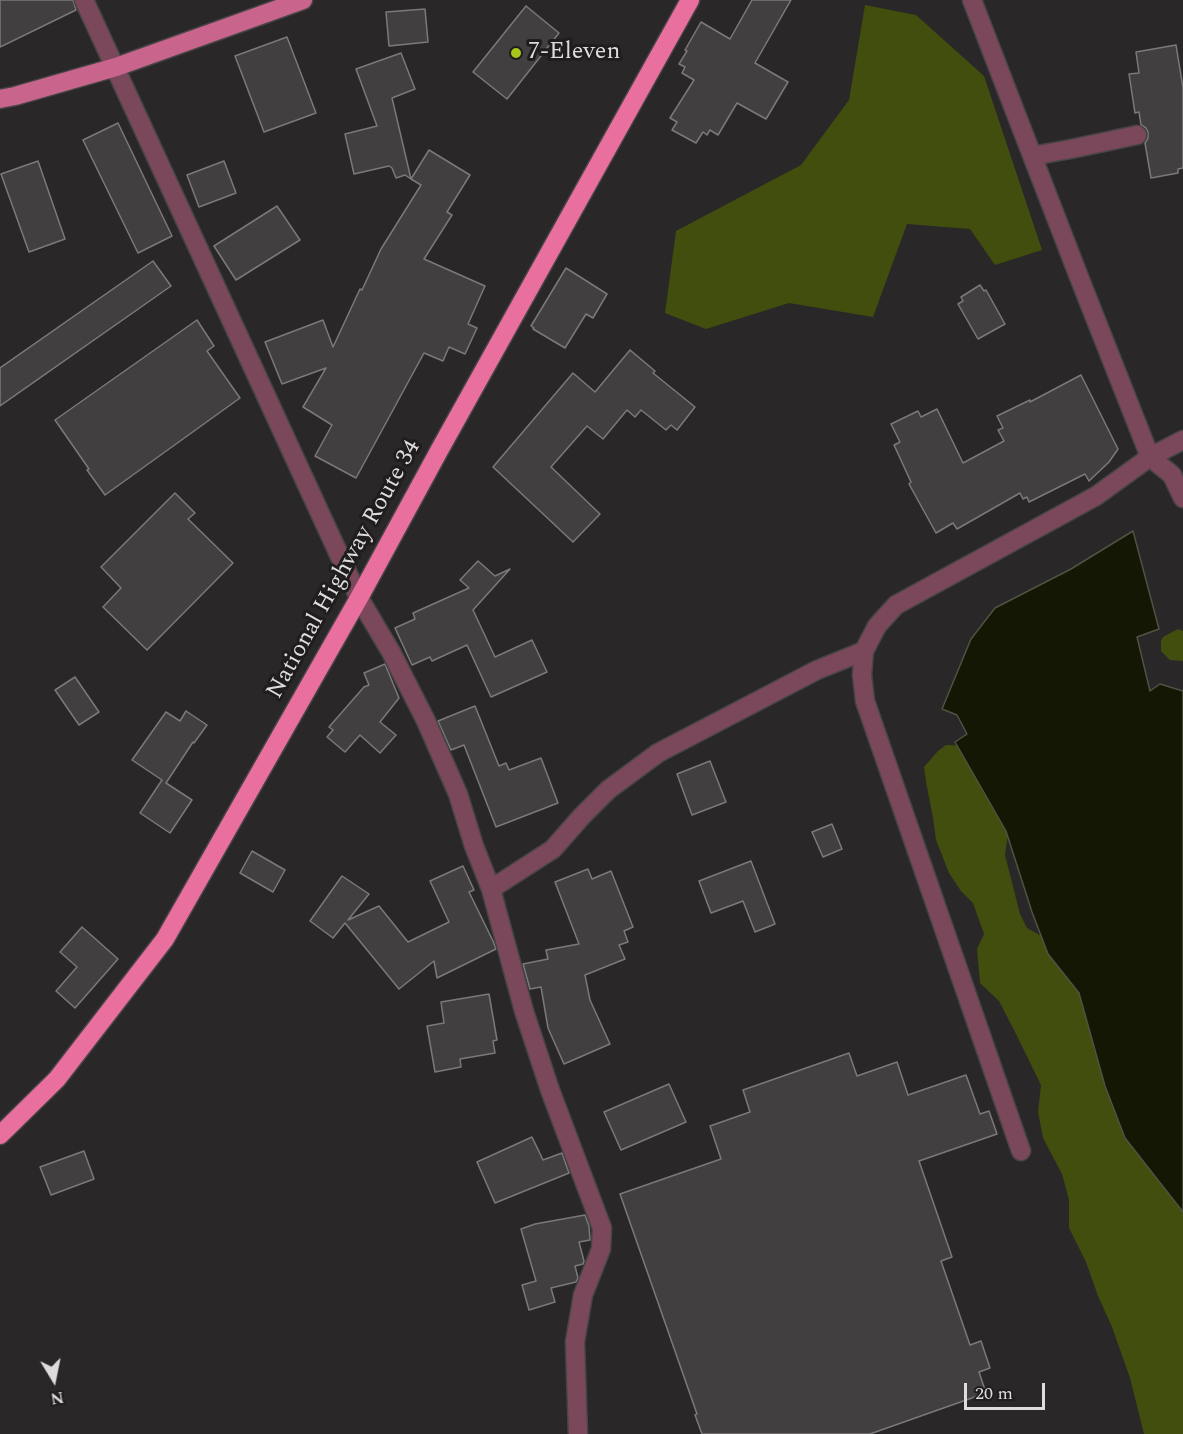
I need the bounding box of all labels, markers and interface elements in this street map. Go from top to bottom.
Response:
place label: 7-Eleven [528,39,620,67]
marker: 7-Eleven [509,46,523,60]
street label: National Highway Route 34 [262,436,428,704]
north arrow [24,1350,84,1410]
scale bar [967,1371,1048,1409]
text: 20 m [975,1380,1013,1407]
text: N [49,1385,66,1411]

